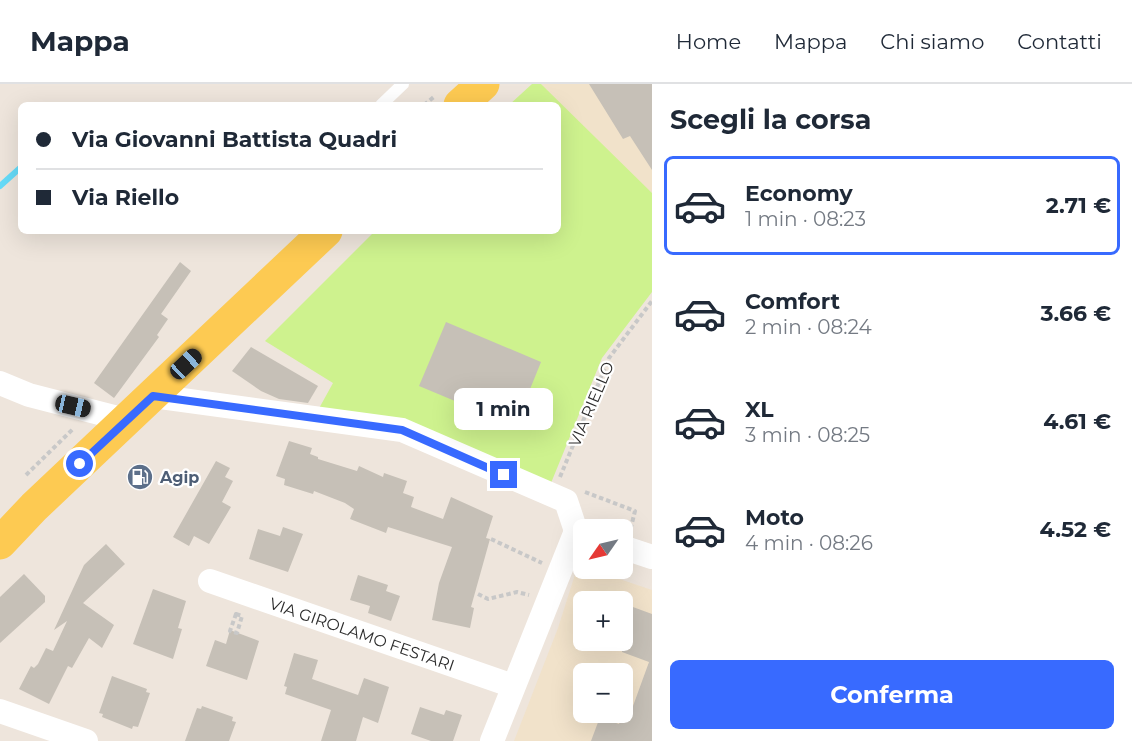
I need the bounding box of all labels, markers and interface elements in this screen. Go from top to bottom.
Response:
text: Mappa [30,24,130,58]
text: Home [676,29,741,54]
text: Mappa [774,29,847,54]
text: Chi siamo [880,29,984,54]
text: Contatti [1017,29,1102,54]
text: Scegli la corsa [670,103,871,136]
text: Via Giovanni Battista Quadri [72,126,397,153]
icon: car [673,179,727,233]
text: Economy [745,180,853,207]
text: Via Riello [72,184,179,211]
text: 2.71 € [1046,192,1111,219]
text: 1 min · 08:23 [745,207,866,231]
icon: car [673,287,727,341]
text: Comfort [745,288,840,315]
text: 3.66 € [1040,300,1111,327]
text: 2 min · 08:24 [745,315,872,339]
car [167,345,205,383]
street label: VIA RIELLO [565,359,618,450]
callout: 1 min [454,388,554,430]
car [53,393,93,419]
icon: car [673,395,727,449]
text: XL [745,396,774,423]
text: 1 min [476,397,531,421]
text: 4.61 € [1043,408,1111,435]
text: 3 min · 08:25 [745,423,870,447]
route start [66,450,93,477]
route end [490,461,517,488]
fuel station icon: Agip [125,462,155,492]
place label: Agip [159,468,199,487]
icon: car [673,503,727,557]
text: Moto [745,504,804,531]
text: 4.52 € [1040,516,1111,543]
north arrow [573,519,633,579]
map controls [573,519,633,723]
text: 4 min · 08:26 [745,531,873,555]
button: + [573,591,633,651]
street label: VIA GIROLAMO FESTARI [267,594,457,675]
button: Conferma [670,660,1114,729]
button: − [573,663,633,723]

